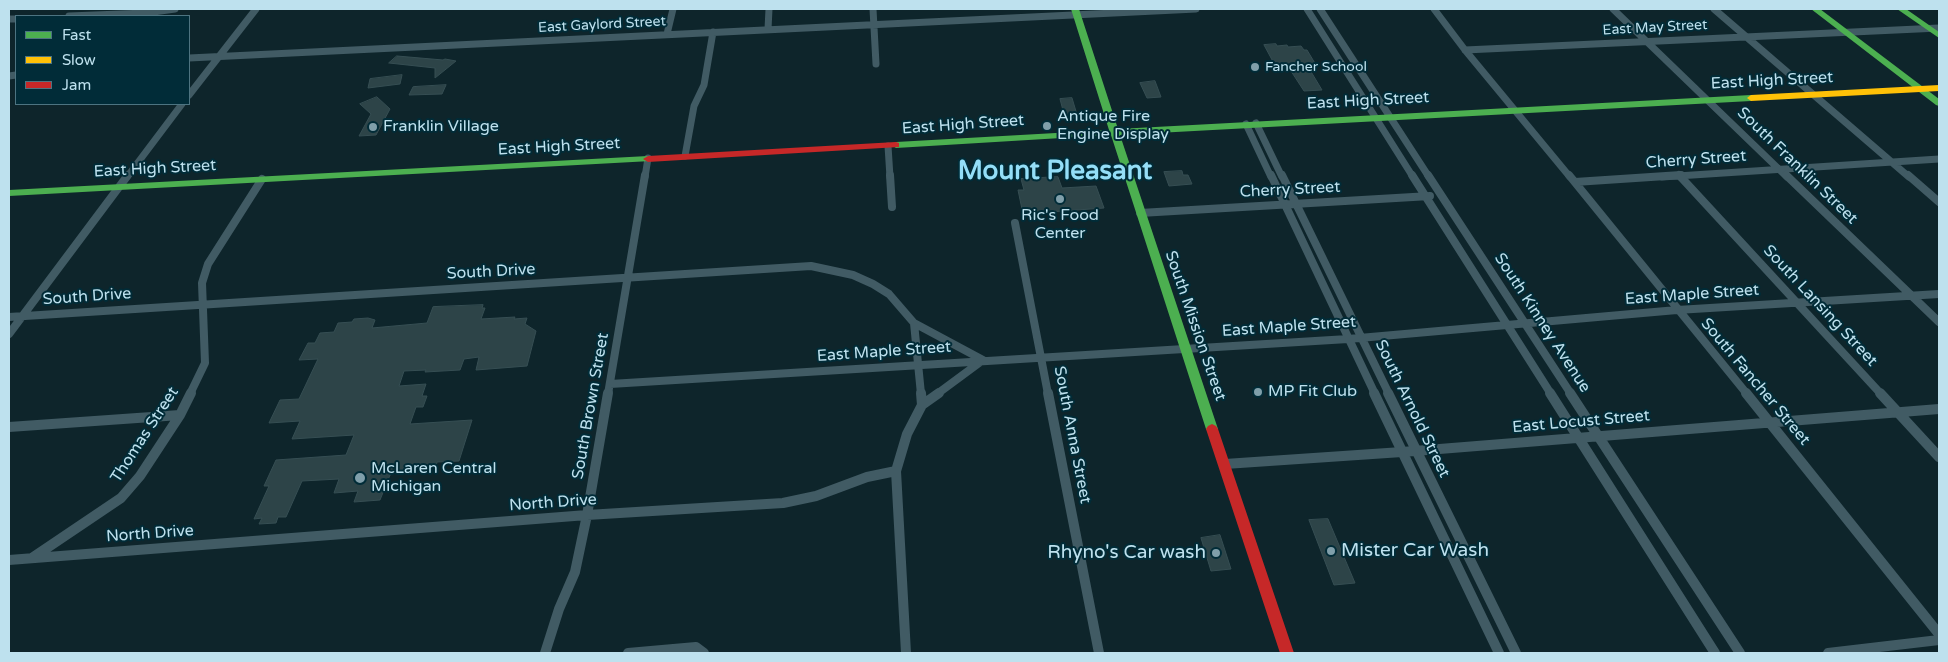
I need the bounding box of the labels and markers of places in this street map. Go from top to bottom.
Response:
place label: Fancher School [1265,59,1367,75]
marker: Fancher School [1249,61,1261,73]
place label: Antique Fire Engine Display [1057,107,1169,145]
place label: Franklin Village [383,117,499,137]
marker: Antique Fire Engine Display [1041,120,1053,132]
marker: Franklin Village [367,121,379,133]
marker: Ric's Food Center [1054,193,1066,205]
place label: Ric's Food Center [1021,206,1099,244]
place label: MP Fit Club [1268,382,1357,402]
marker: MP Fit Club [1252,386,1264,398]
place label: McLaren Central Michigan [371,459,497,497]
marker: McLaren Central Michigan [353,471,367,485]
place label: Mister Car Wash [1341,540,1489,562]
place label: Rhyno's Car wash [1047,542,1206,564]
marker: Mister Car Wash [1325,545,1337,557]
marker: Rhyno's Car wash [1210,547,1222,559]

